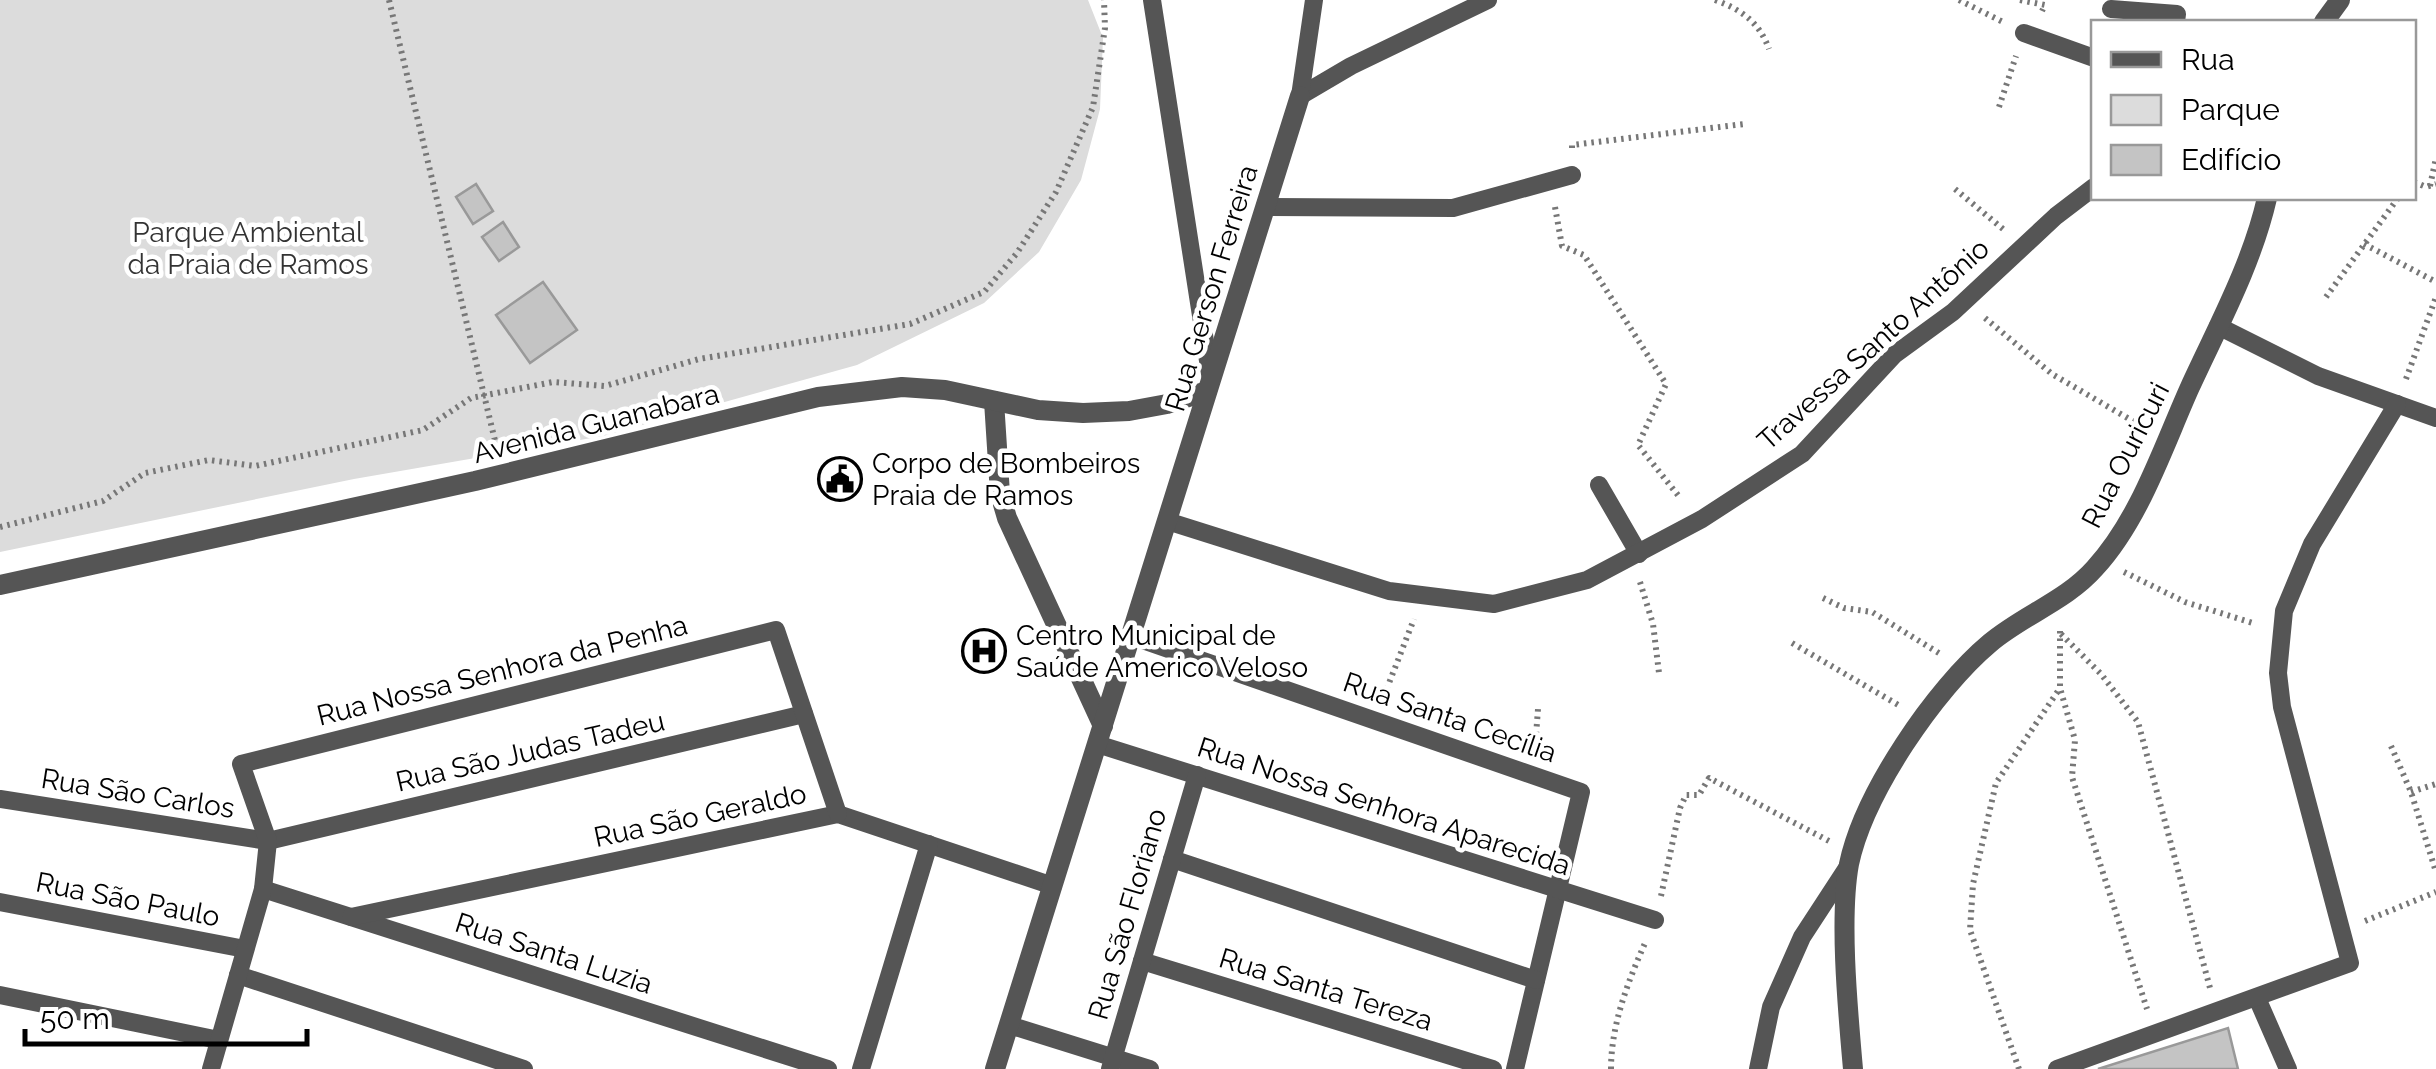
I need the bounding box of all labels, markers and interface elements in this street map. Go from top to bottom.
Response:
legend [2091,20,2416,200]
text: Rua [2181,42,2235,77]
text: Parque [2181,92,2280,127]
text: Edifício [2181,142,2281,177]
street label: Rua Gerson Ferreira [1158,161,1265,415]
park label: Parque Ambiental da Praia de Ramos [127,216,369,281]
street label: Travessa Santo Antônio [1751,232,1996,457]
street label: Avenida Guanabara [470,377,722,470]
street label: Rua Ouricuri [2075,377,2176,533]
place label: Corpo de Bombeiros Praia de Ramos [872,447,1140,512]
public building icon: Corpo de Bombeiros Praia de Ramos [817,456,863,502]
street label: Rua Nossa Senhora da Penha [313,608,691,733]
place label: Centro Municipal de Saúde Americo Veloso [1016,619,1308,684]
hospital icon: Centro Municipal de Saúde Americo Veloso [961,628,1007,674]
street label: Rua Santa Cecília [1339,666,1561,769]
street label: Rua São Judas Tadeu [393,705,668,798]
street label: Rua Nossa Senhora Aparecida [1193,731,1574,882]
street label: Rua São Carlos [39,762,237,825]
street label: Rua São Geraldo [591,777,809,854]
street label: Rua São Floriano [1082,805,1173,1024]
street label: Rua São Paulo [33,865,223,933]
street label: Rua Santa Luzia [451,906,657,1001]
street label: Rua Santa Tereza [1215,941,1437,1038]
scale bar [25,984,308,1046]
text: 50 m [40,1001,110,1036]

